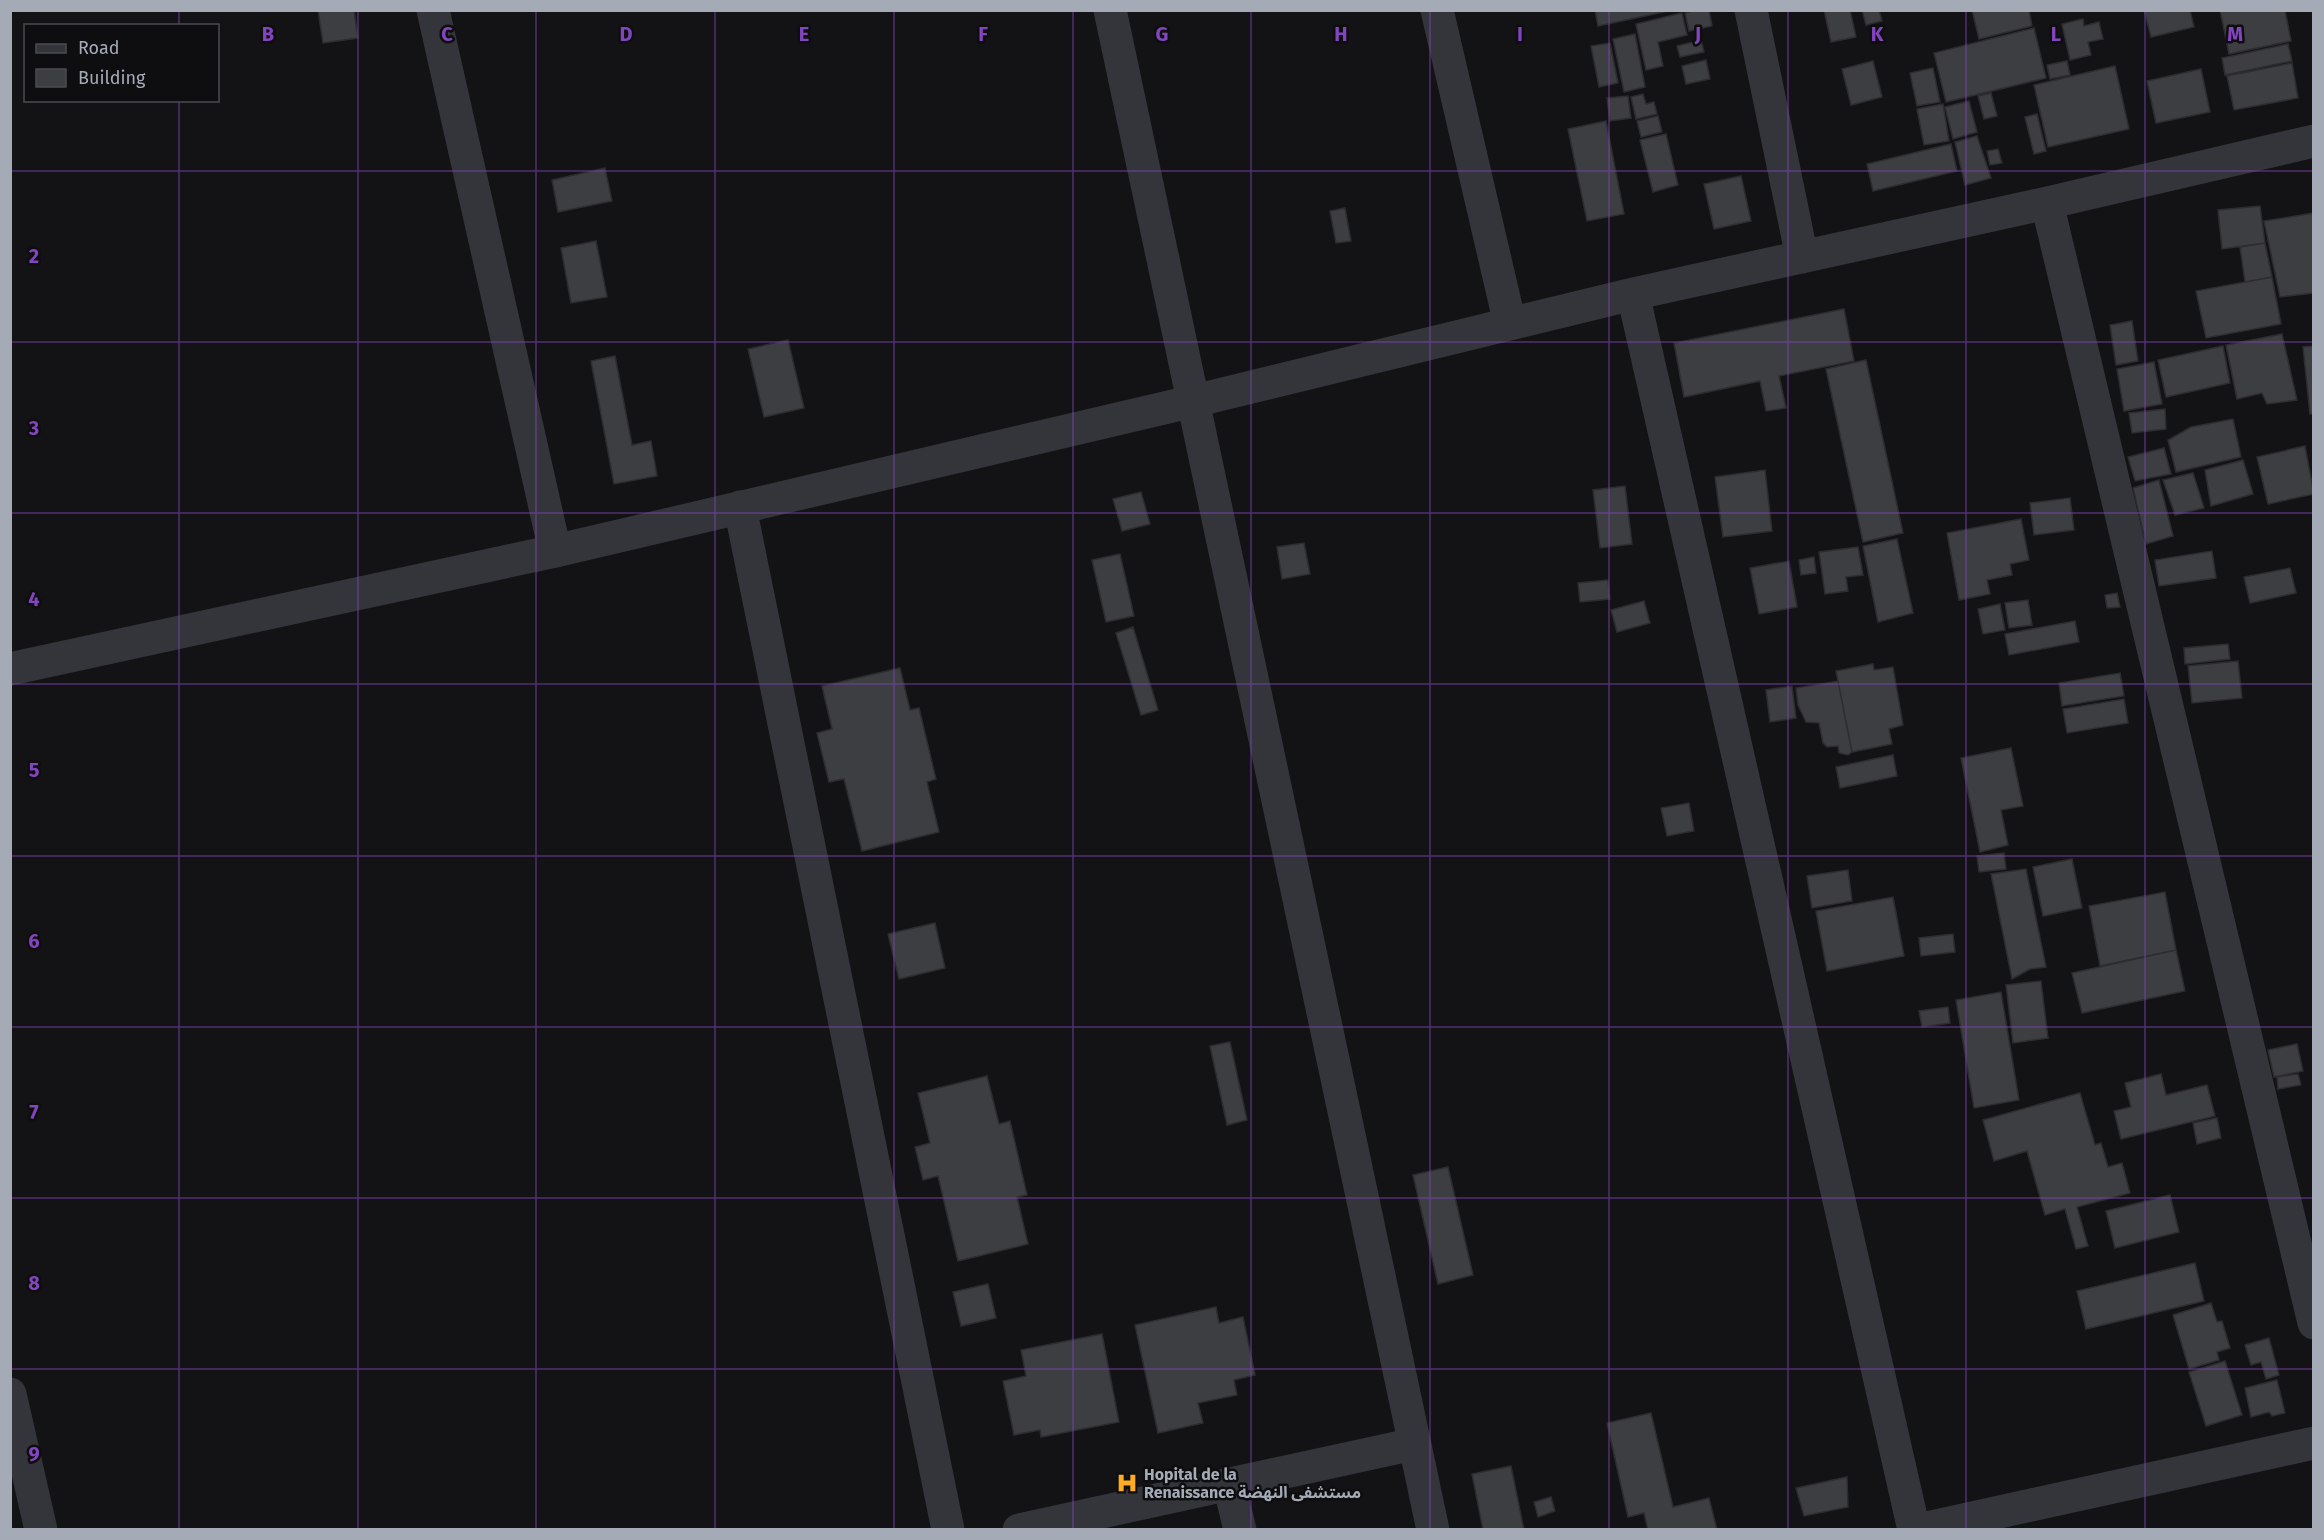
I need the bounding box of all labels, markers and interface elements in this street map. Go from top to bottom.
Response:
text: B [262,22,274,46]
text: C [441,22,453,46]
text: D [619,22,633,46]
text: E [799,22,809,46]
text: F [978,22,988,46]
text: G [1156,22,1168,46]
text: H [1334,22,1348,46]
text: I [1517,22,1523,46]
text: J [1694,22,1701,46]
text: K [1871,22,1884,46]
text: L [2051,22,2061,46]
text: M [2227,22,2243,46]
legend [24,24,219,102]
text: Road [78,37,120,59]
text: Building [78,67,146,89]
text: 2 [29,244,39,268]
text: 3 [28,416,39,440]
text: 4 [28,587,40,611]
text: 5 [29,758,40,782]
text: 6 [28,929,40,953]
text: 7 [29,1100,39,1124]
text: 8 [28,1271,40,1295]
text: 9 [28,1442,40,1466]
place label: Hopital de la Renaissance مستشفى النهضة [1144,1465,1361,1502]
hospital icon: Hopital de la Renaissance مستشفى النهضة [1115,1471,1139,1495]

